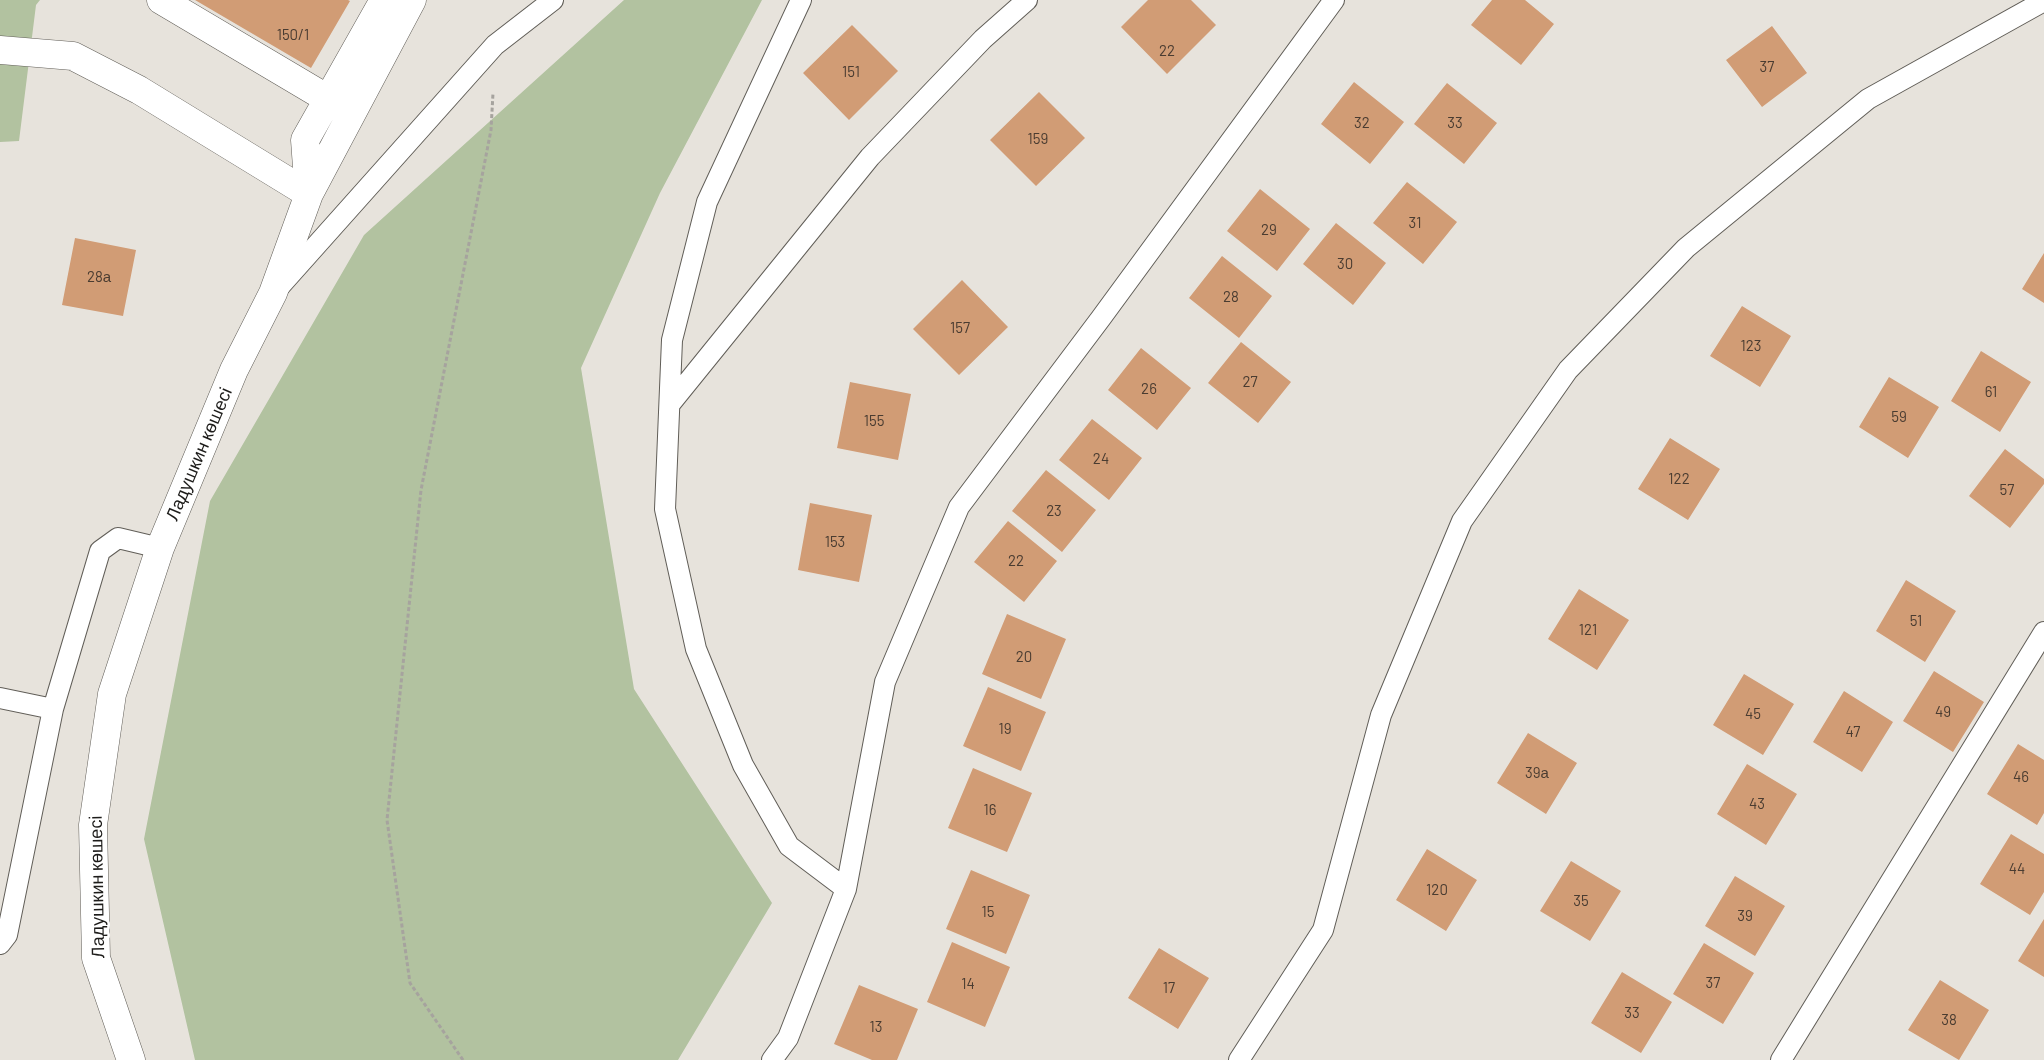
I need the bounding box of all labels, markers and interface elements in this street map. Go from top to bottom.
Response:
house number: 150/1 [277,26,309,44]
house number: 22 [1159,42,1175,60]
house number: 37 [1760,58,1774,76]
house number: 151 [842,63,860,81]
house number: 32 [1354,114,1370,132]
house number: 33 [1447,114,1463,132]
house number: 159 [1028,130,1048,148]
house number: 31 [1409,214,1421,232]
house number: 29 [1261,221,1277,239]
house number: 30 [1337,255,1353,273]
house number: 28а [87,268,111,286]
house number: 28 [1223,288,1239,306]
house number: 157 [950,319,970,337]
house number: 123 [1741,337,1761,355]
house number: 27 [1242,373,1258,391]
house number: 26 [1141,380,1157,398]
house number: 61 [1985,383,1997,401]
street label: Ладушкин көшесі [161,384,237,524]
house number: 59 [1891,408,1907,426]
house number: 155 [864,412,884,430]
house number: 24 [1093,450,1109,468]
house number: 122 [1668,470,1690,488]
house number: 57 [2000,481,2014,499]
house number: 23 [1046,502,1062,520]
house number: 153 [825,533,845,551]
house number: 22 [1008,552,1024,570]
house number: 51 [1910,612,1922,630]
house number: 121 [1579,621,1597,639]
house number: 20 [1016,648,1032,666]
house number: 49 [1935,703,1951,721]
house number: 45 [1745,705,1761,723]
house number: 19 [998,720,1012,738]
house number: 47 [1846,723,1860,741]
house number: 39а [1525,764,1549,782]
house number: 46 [2013,768,2029,786]
house number: 43 [1749,795,1765,813]
house number: 16 [984,801,996,819]
street label: Ладушкин көшесі [85,816,109,958]
house number: 44 [2009,860,2025,878]
house number: 120 [1426,881,1448,899]
house number: 35 [1573,892,1589,910]
house number: 15 [982,903,994,921]
house number: 39 [1737,907,1753,925]
house number: 37 [1706,974,1720,992]
house number: 14 [961,975,975,993]
house number: 17 [1163,979,1175,997]
house number: 33 [1624,1004,1640,1022]
house number: 38 [1941,1011,1957,1029]
house number: 13 [870,1018,882,1036]

